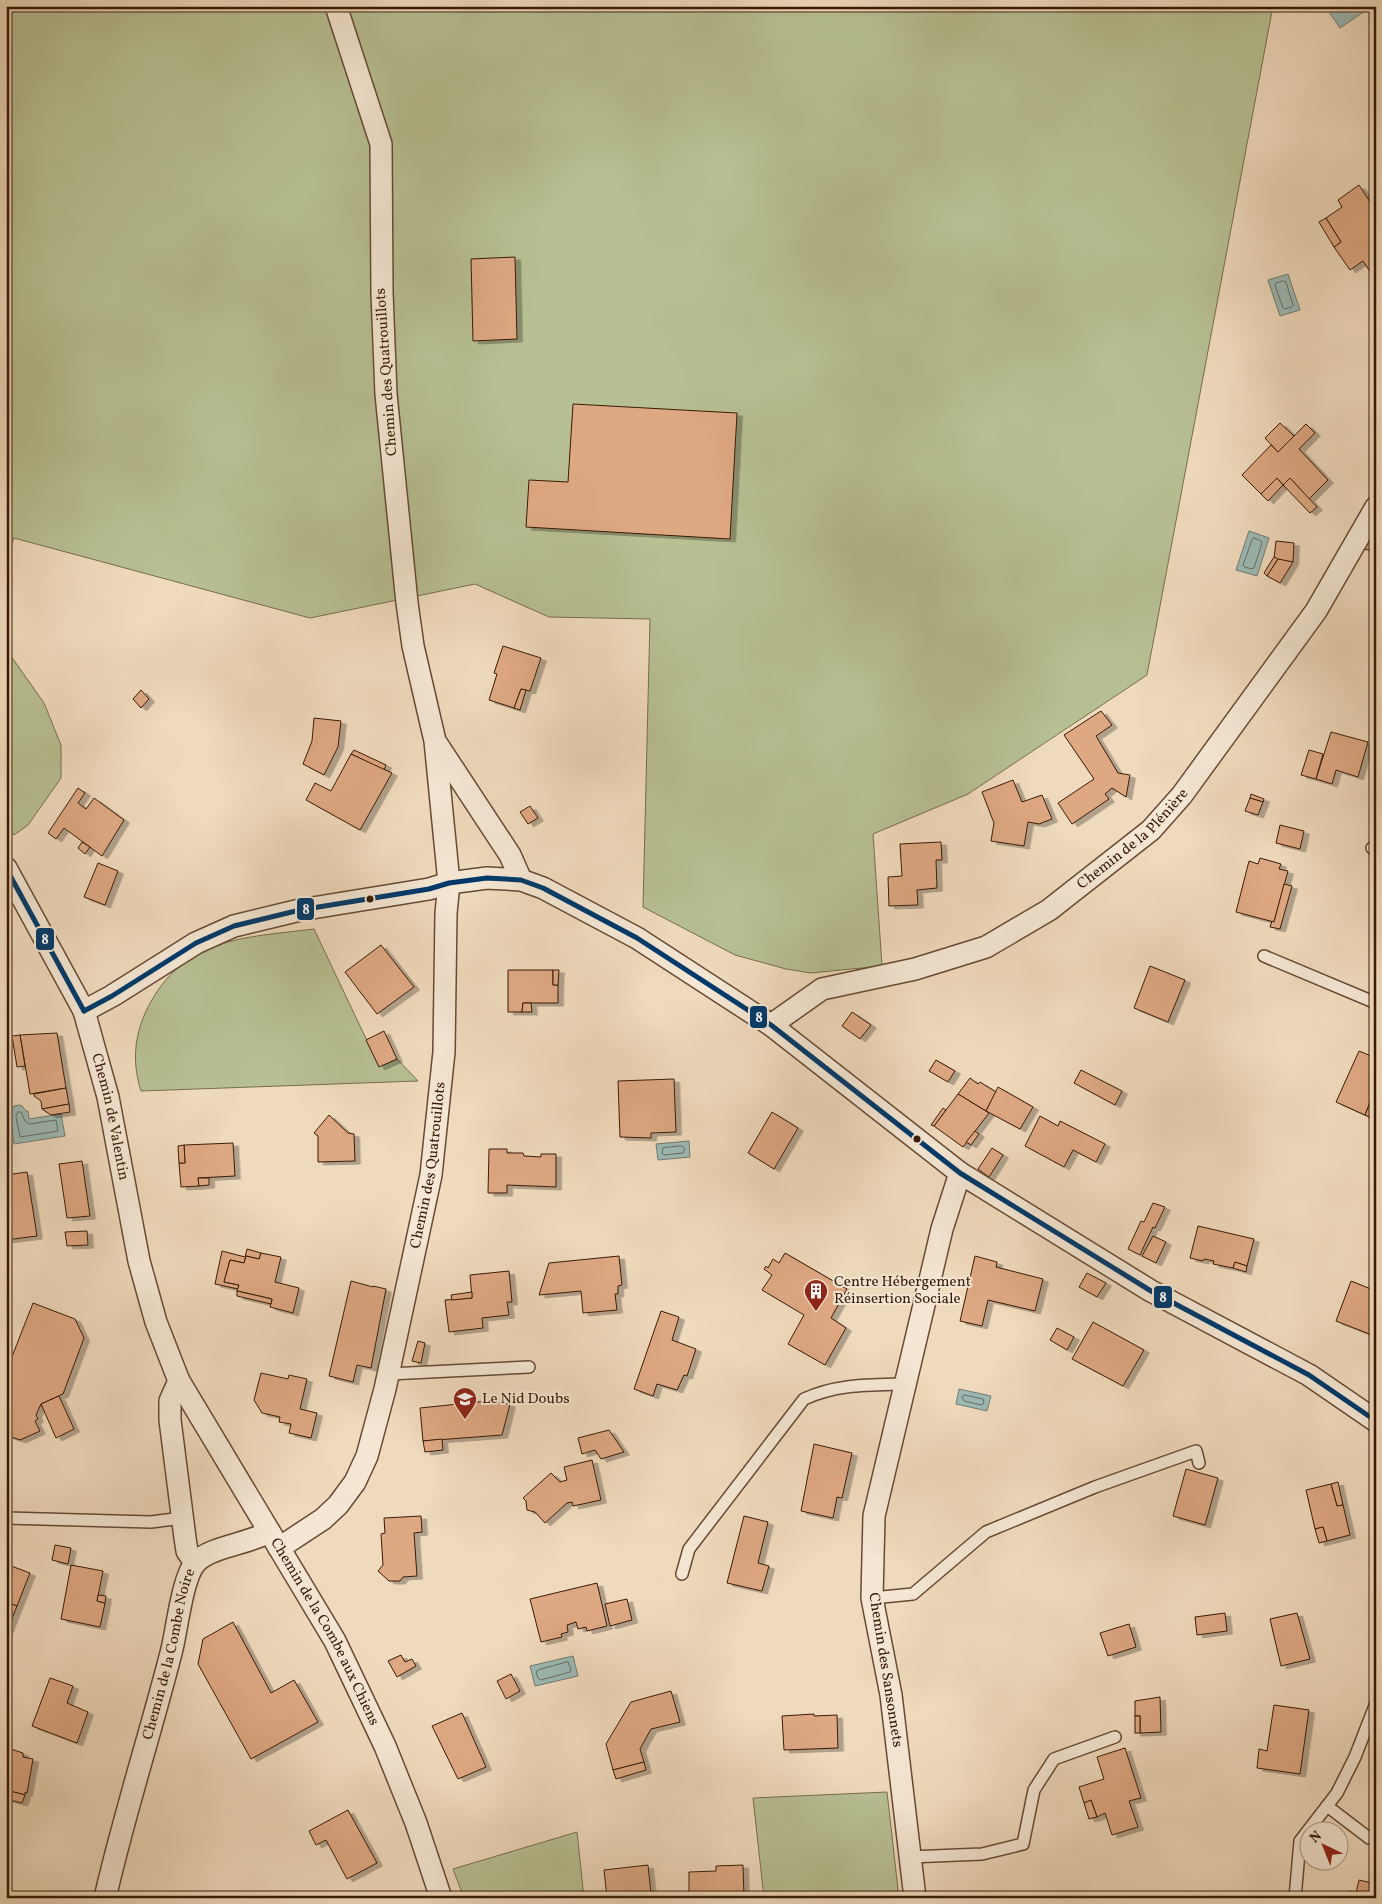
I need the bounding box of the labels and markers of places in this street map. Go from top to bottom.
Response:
unlabelled marker [365,894,375,904]
unlabelled marker [912,1134,922,1144]
place label: Centre Hébergement Réinsertion Sociale [834,1272,971,1310]
building icon: Centre Hébergement Réinsertion Sociale [803,1278,829,1312]
school or university icon: Le Nid Doubs [452,1386,478,1420]
place label: Le Nid Doubs [482,1389,570,1410]

